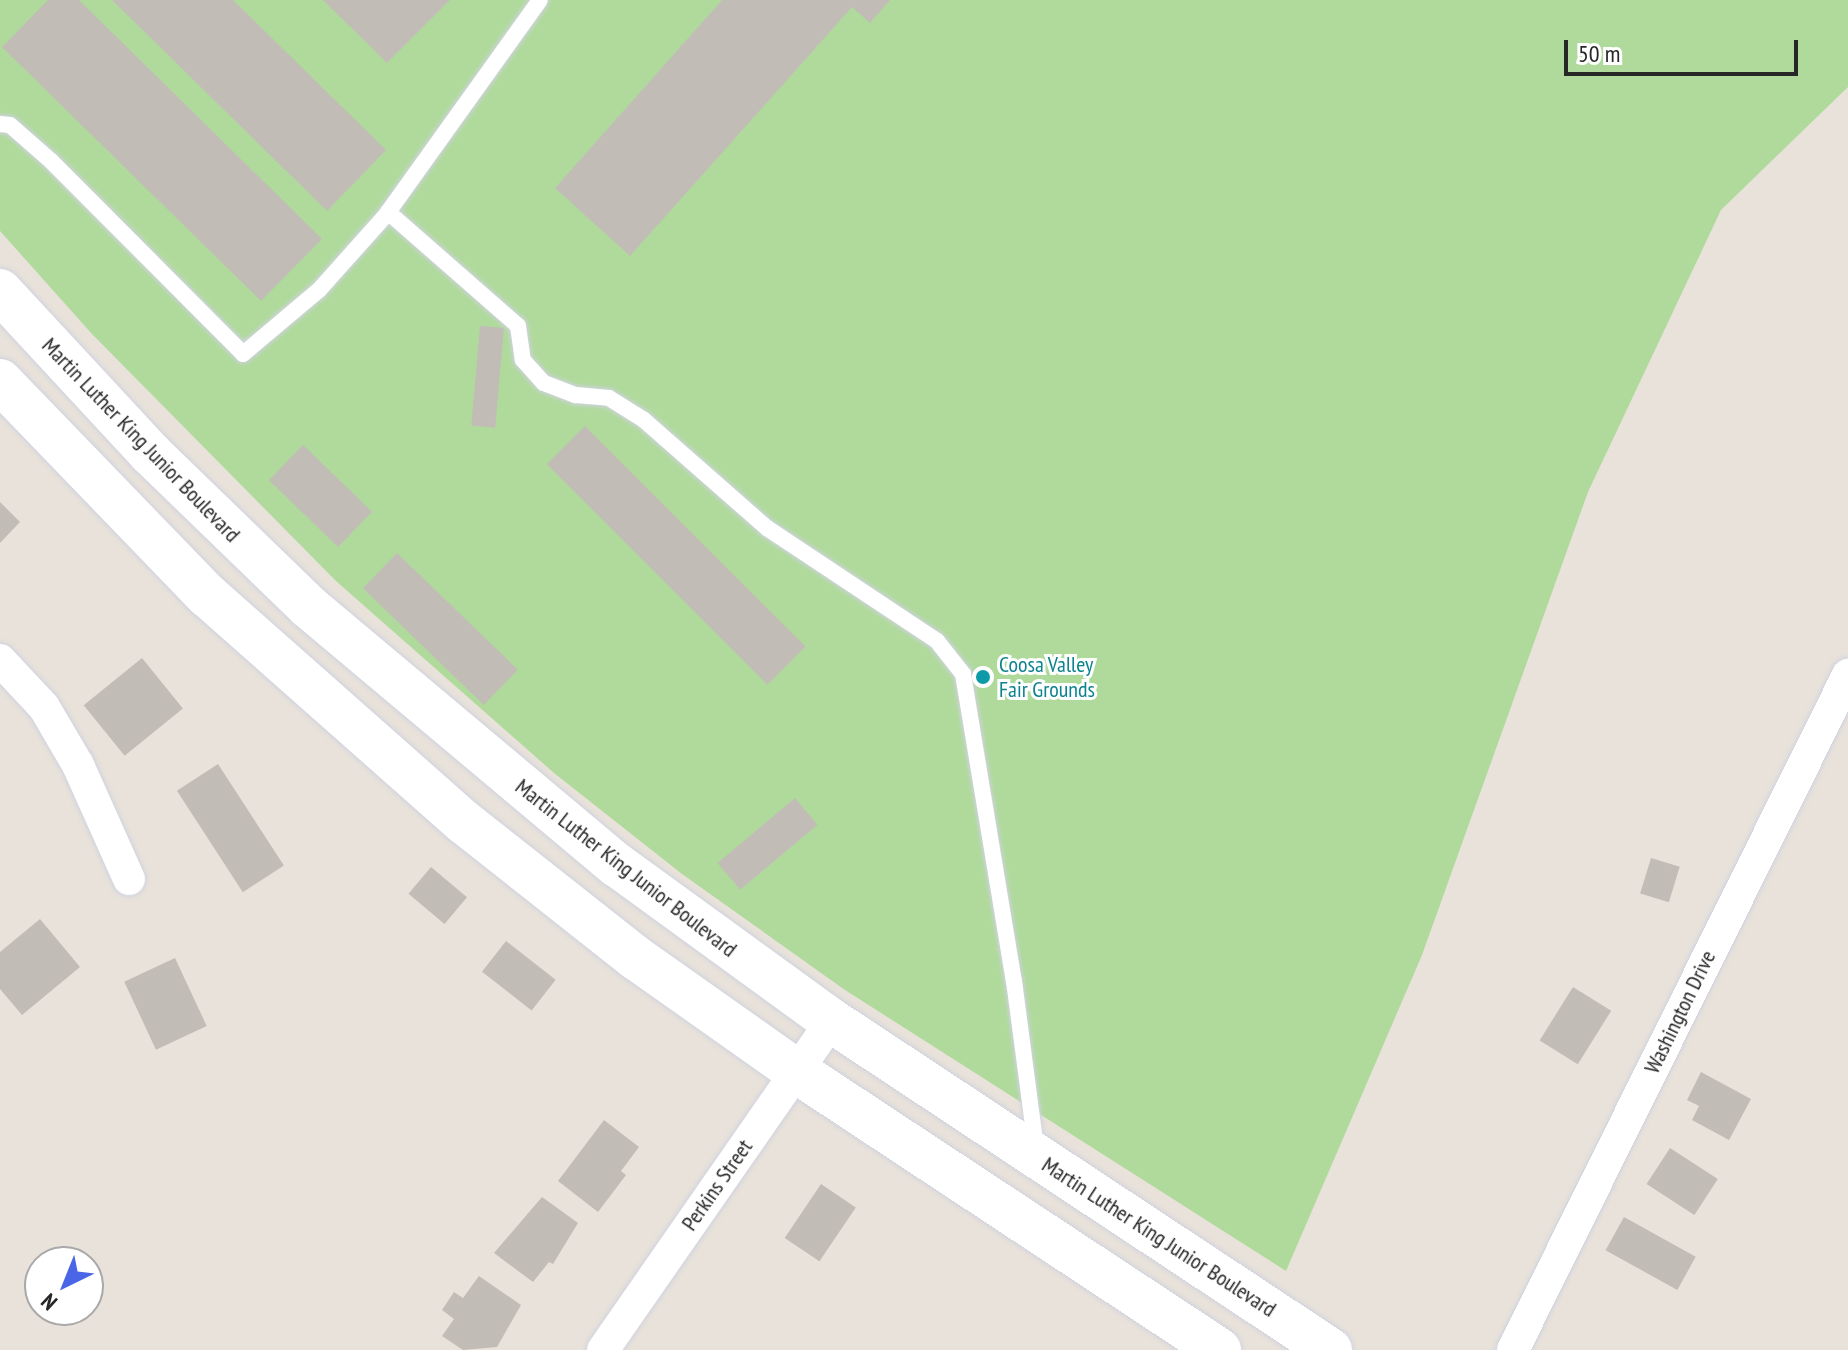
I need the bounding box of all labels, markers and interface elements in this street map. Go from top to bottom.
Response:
scale bar [1568,24,1802,74]
text: 50 m [1578,38,1620,69]
street label: Martin Luther King Junior Boulevard [37,332,245,548]
place label: Coosa Valley Fair Grounds [999,651,1095,702]
marker: Coosa Valley Fair Grounds [974,668,992,686]
street label: Martin Luther King Junior Boulevard [510,773,742,963]
street label: Washington Drive [1639,946,1721,1078]
street label: Perkins Street [676,1134,758,1236]
street label: Martin Luther King Junior Boulevard [1037,1151,1281,1323]
north arrow [24,1246,104,1326]
text: N [35,1288,63,1316]

